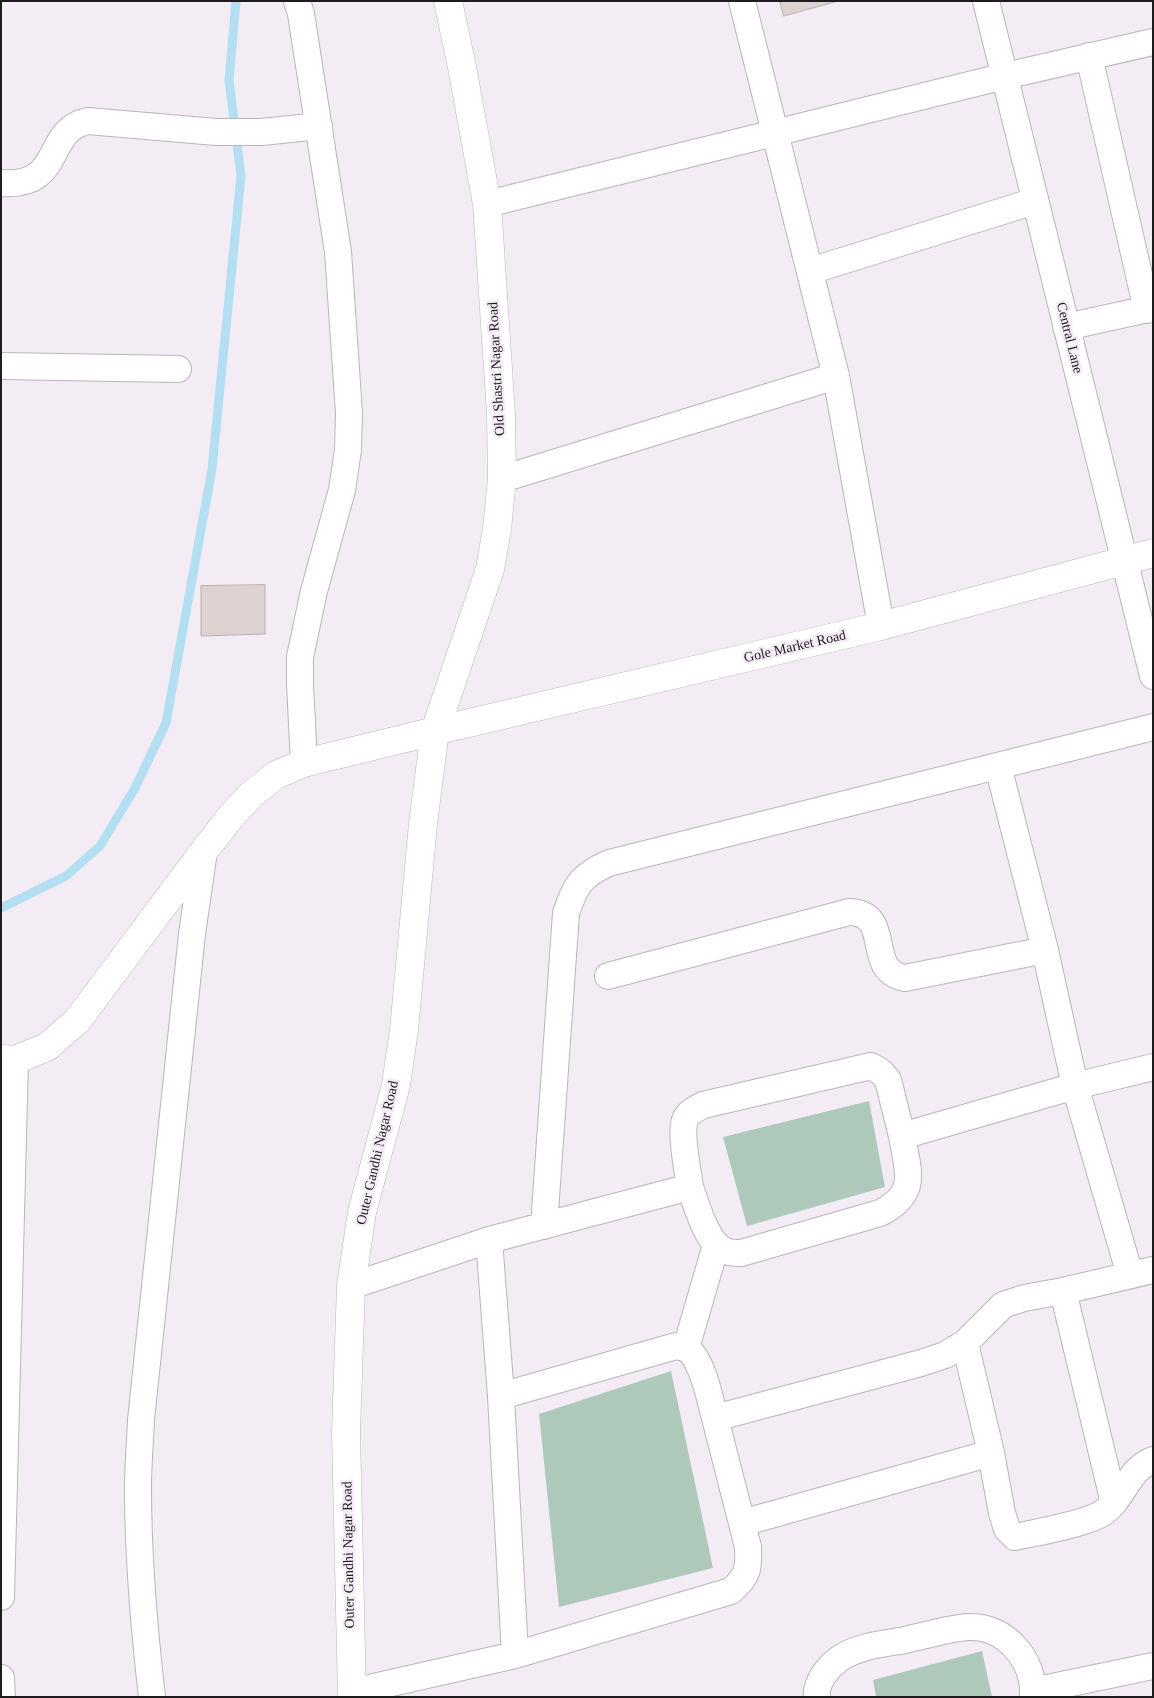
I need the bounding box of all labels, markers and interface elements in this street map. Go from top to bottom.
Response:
street label: Old Shastri Nagar Road [485,292,509,446]
street label: Central Lane [1051,296,1087,380]
street label: Gole Market Road [736,626,854,668]
street label: Outer Gandhi Nagar Road [351,1068,405,1238]
street label: Outer Gandhi Nagar Road [339,1469,359,1641]

